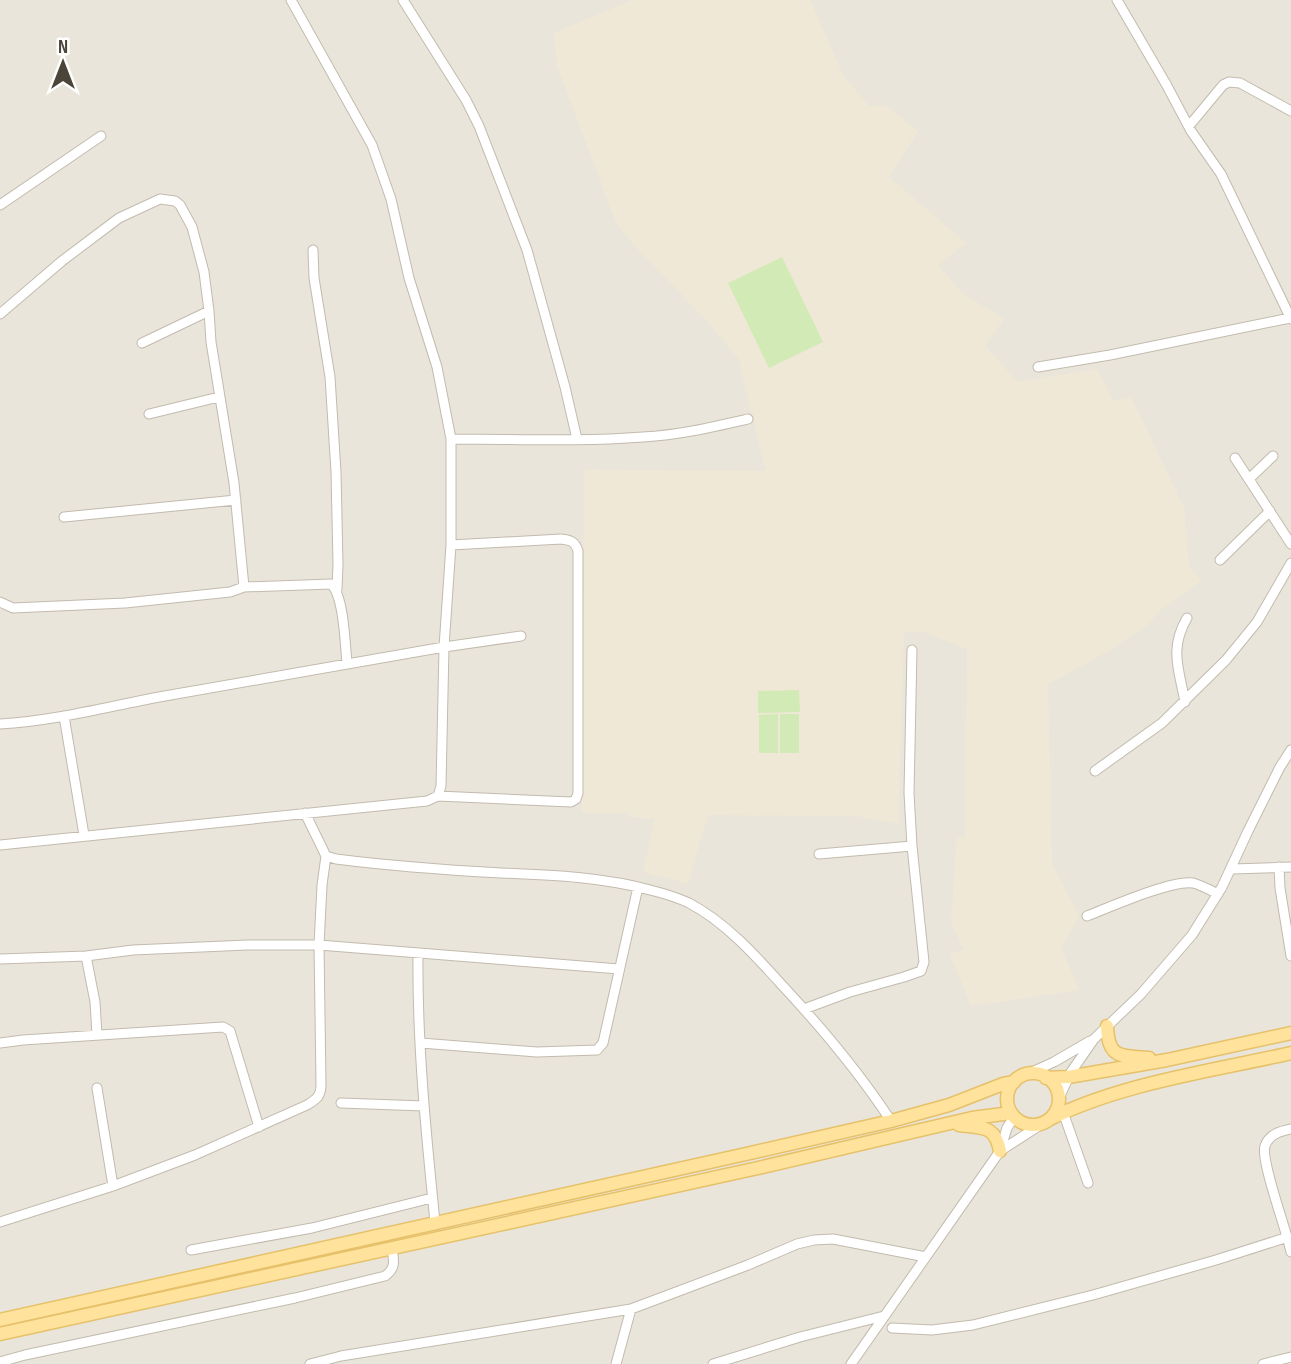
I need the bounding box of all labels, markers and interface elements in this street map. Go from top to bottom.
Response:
north arrow [28,28,98,98]
text: N [58,36,68,59]

